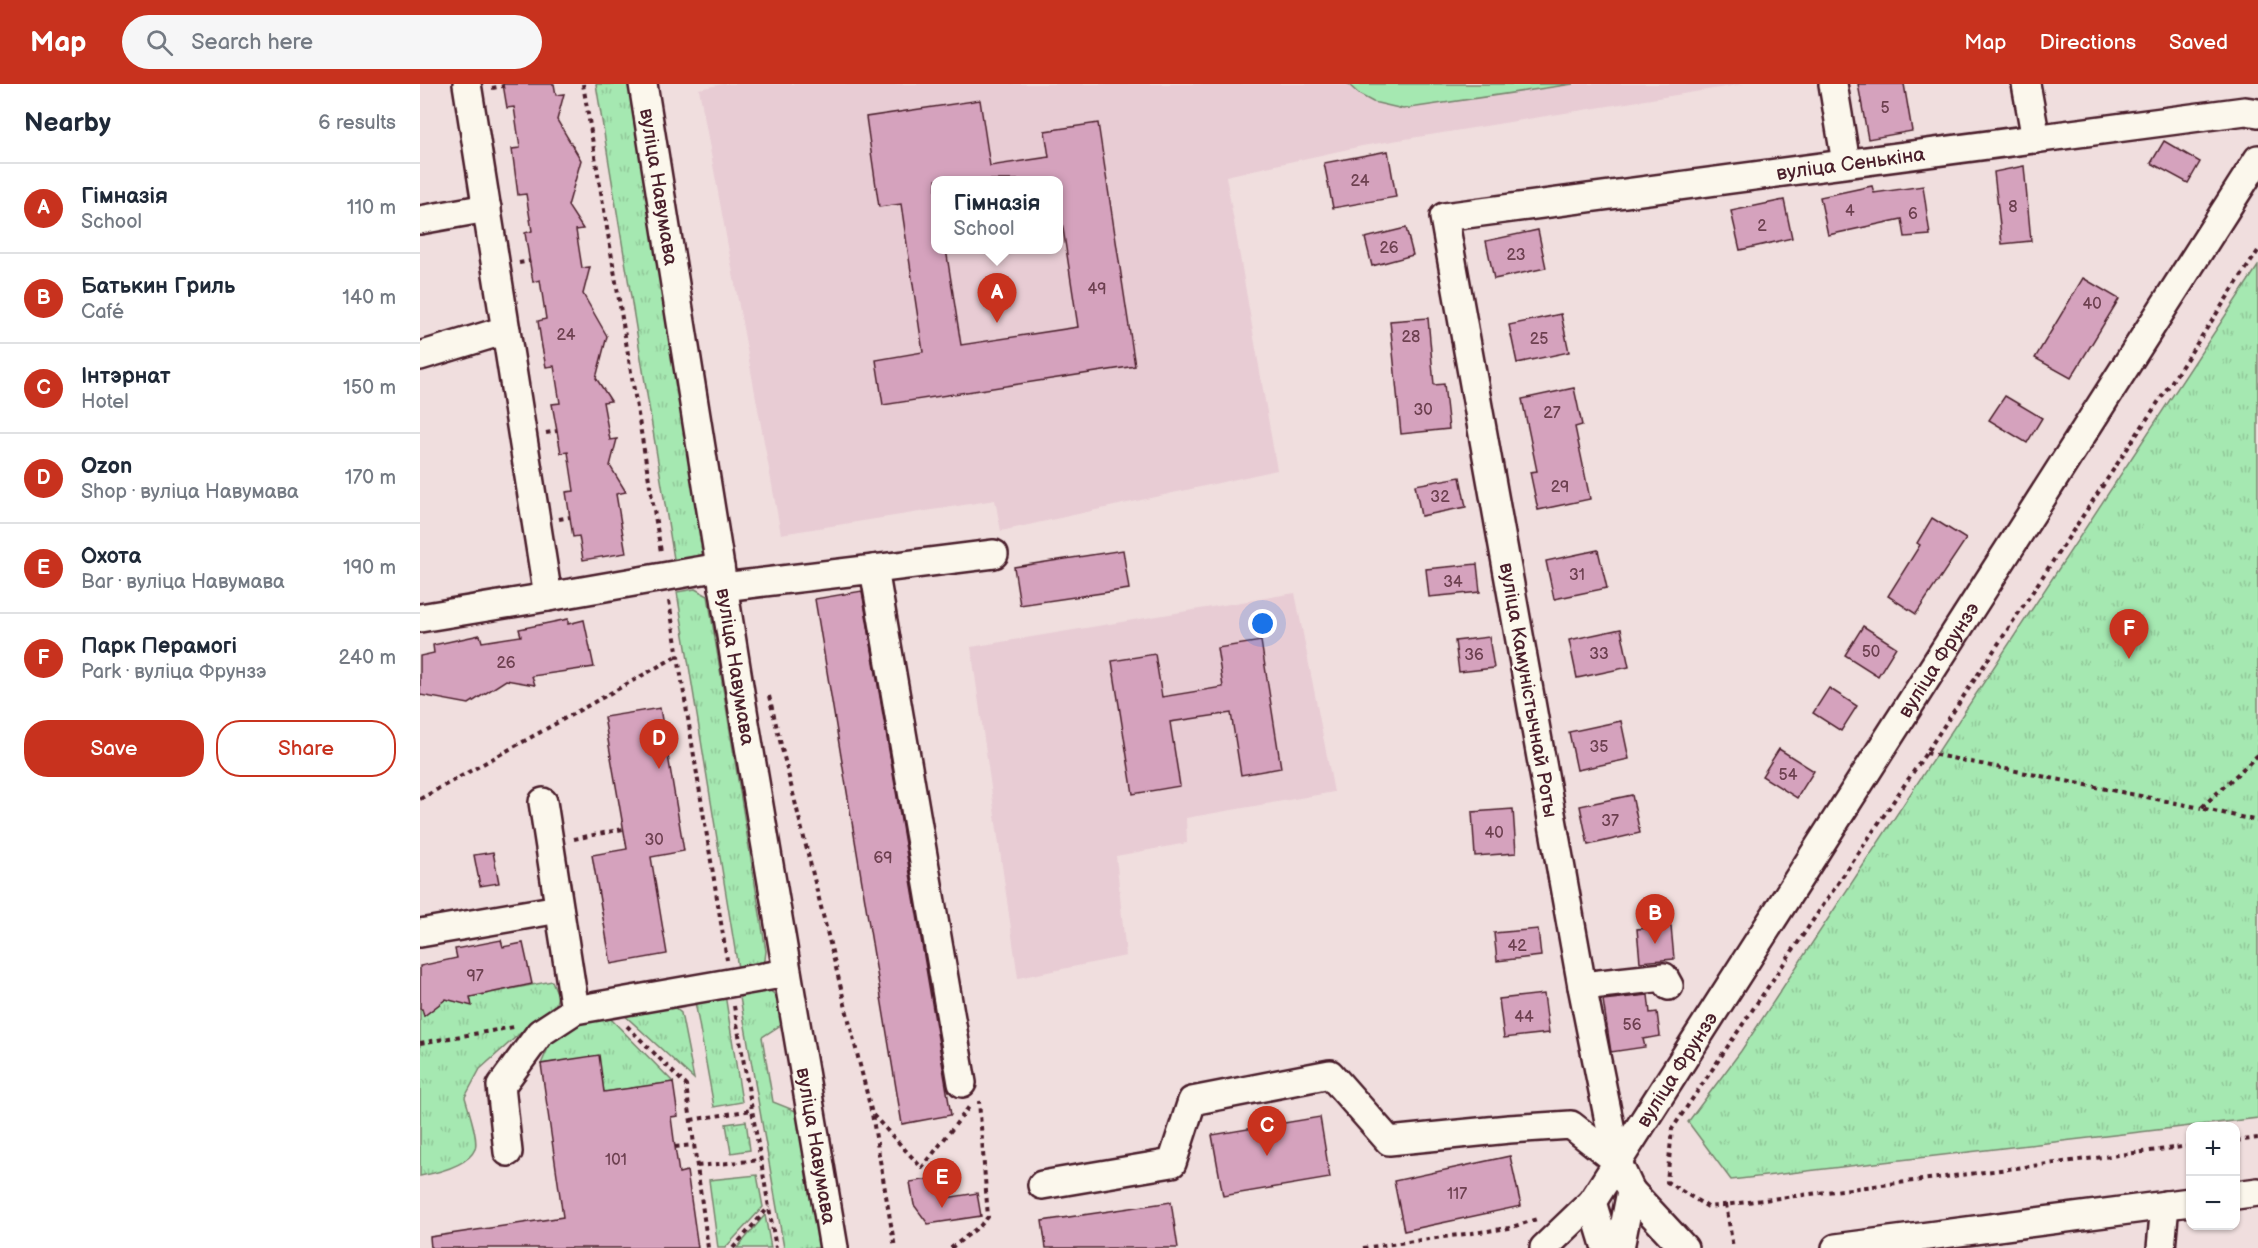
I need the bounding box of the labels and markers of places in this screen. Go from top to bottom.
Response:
pin: A [978,274,1016,323]
pin: F [2110,610,2148,659]
pin: D [640,720,678,769]
pin: B [1636,894,1674,944]
pin: C [1248,1106,1286,1156]
pin: E [922,1158,962,1208]

